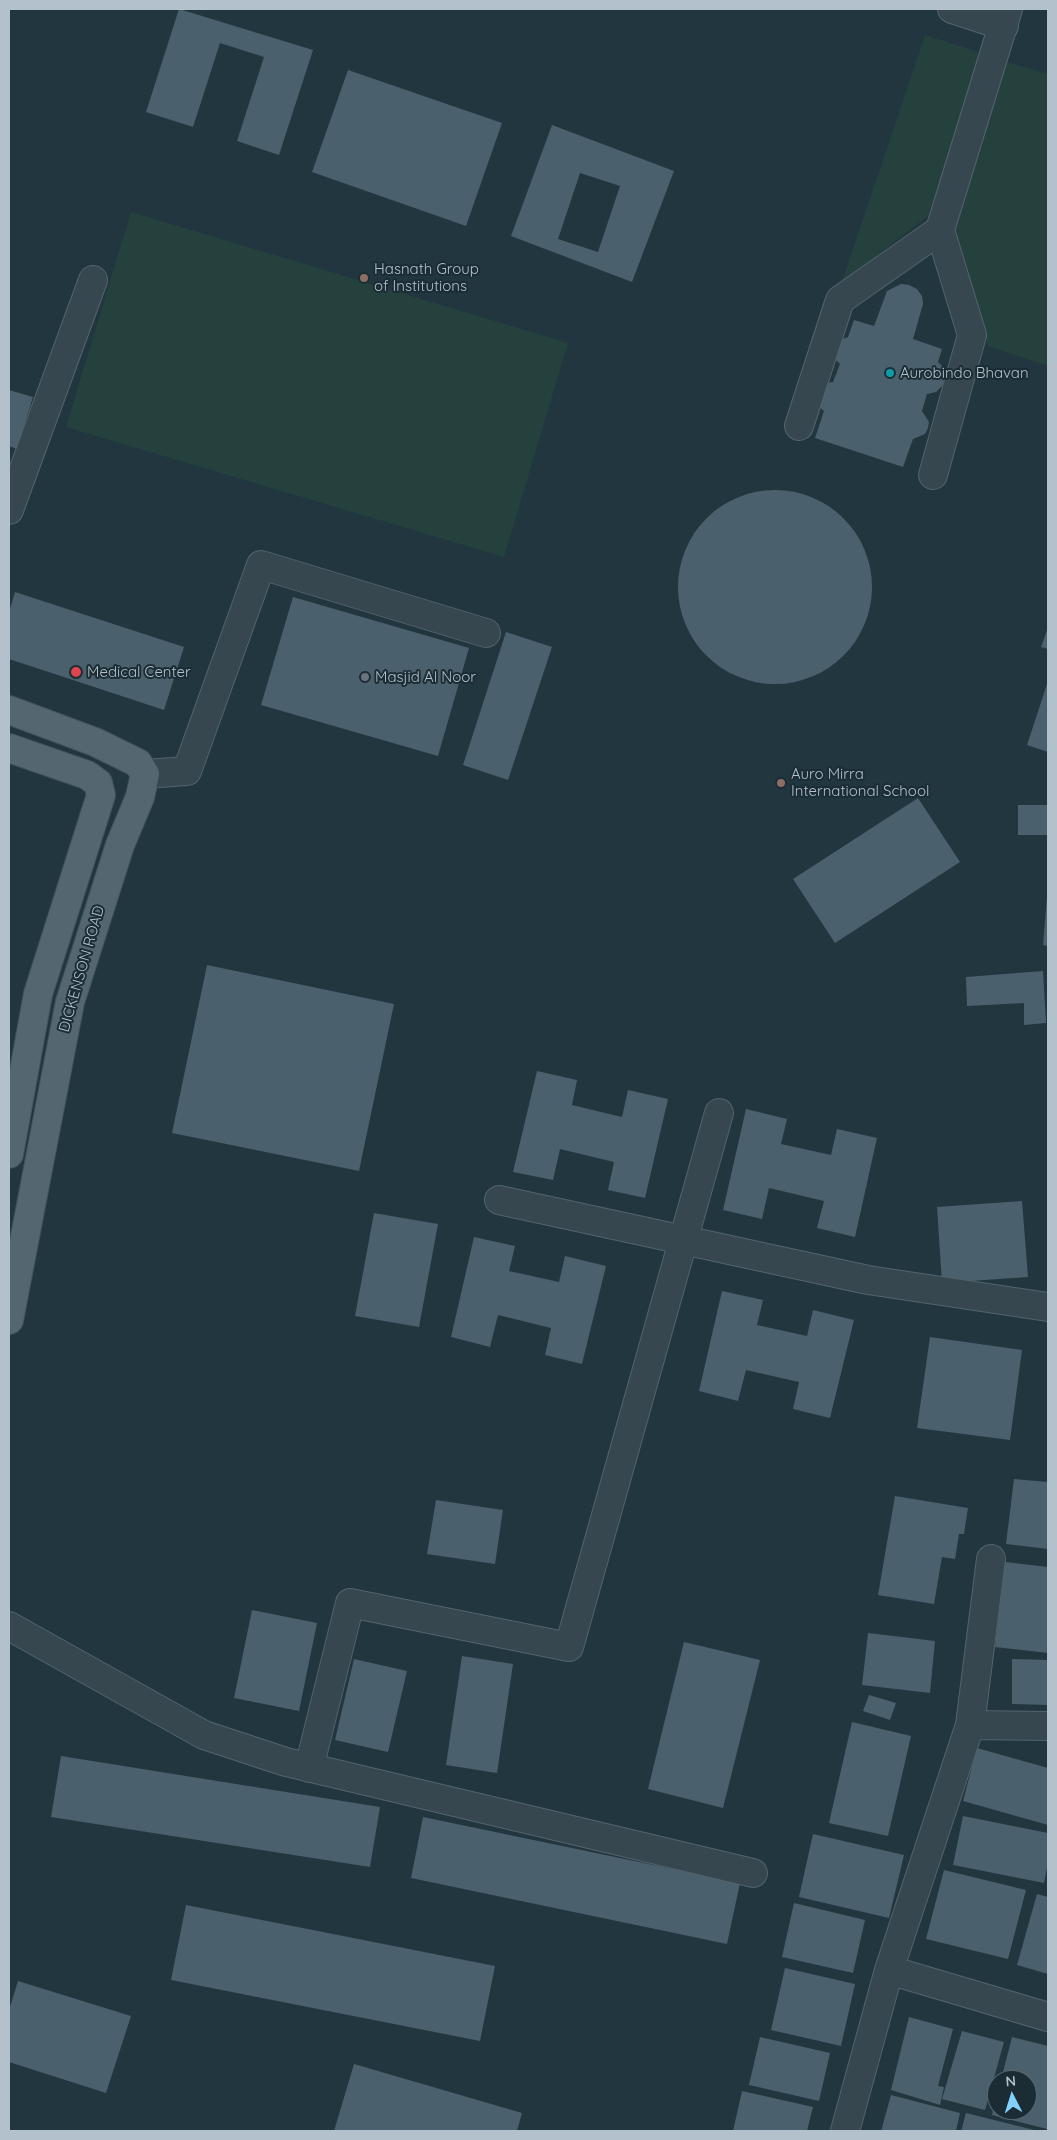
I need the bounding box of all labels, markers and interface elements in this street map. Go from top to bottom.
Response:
place label: Hasnath Group of Institutions [374,260,479,295]
marker: Hasnath Group of Institutions [358,272,370,284]
place label: Aurobindo Bhavan [900,364,1029,382]
marker: Aurobindo Bhavan [884,367,896,379]
place label: Medical Center [87,663,191,681]
marker: Medical Center [69,665,83,679]
place label: Masjid Al Noor [375,668,476,686]
marker: Masjid Al Noor [359,671,371,683]
place label: Auro Mirra International School [791,765,929,800]
marker: Auro Mirra International School [775,777,787,789]
street label: DICKENSON ROAD [55,904,109,1034]
north arrow [987,2070,1037,2120]
text: N [1005,2072,1017,2090]

